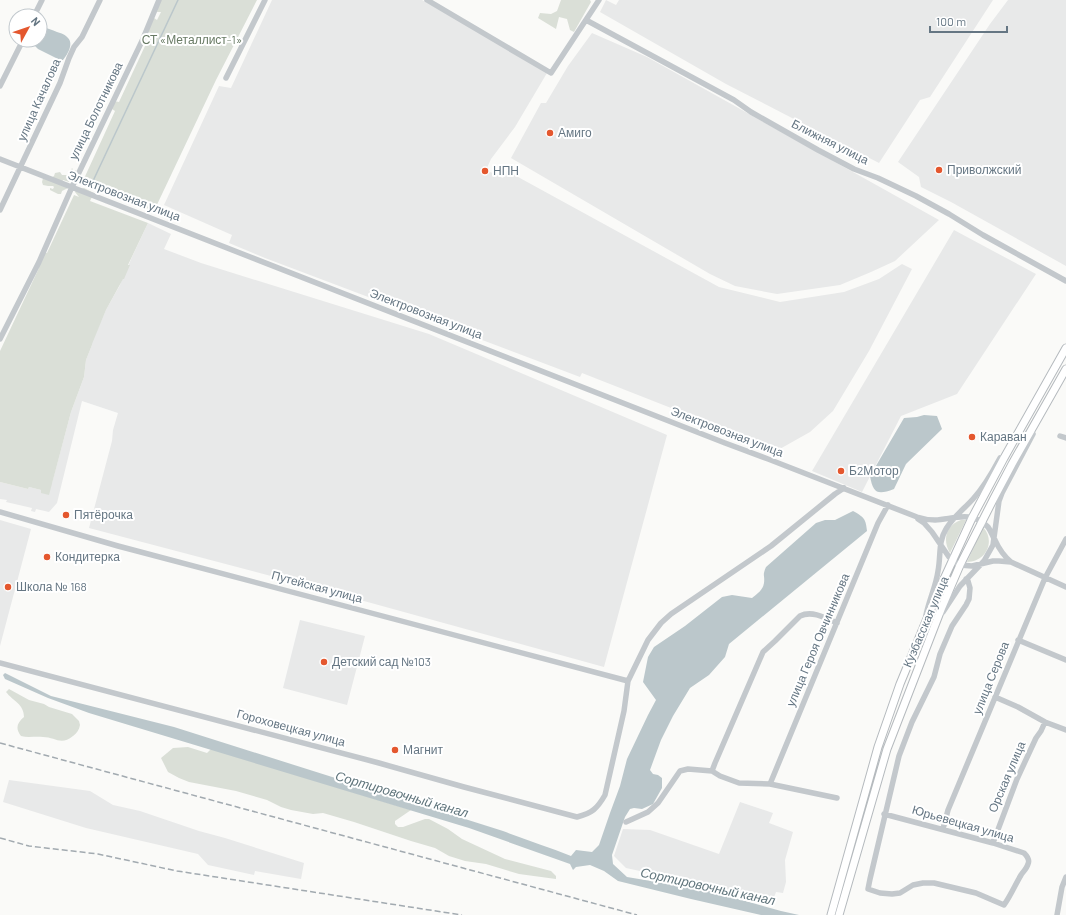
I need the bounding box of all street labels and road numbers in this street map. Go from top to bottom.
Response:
street label: улица Качалова [14,56,64,143]
street label: улица Болотникова [65,59,126,162]
street label: Ближняя улица [789,116,872,168]
street label: Электровозная улица [66,167,183,224]
street label: Электровозная улица [368,285,485,342]
street label: Электровозная улица [669,403,786,460]
street label: Путейская улица [270,567,365,606]
street label: улица Героя Овчинникова [783,571,853,709]
street label: Кузбасская улица [900,574,952,670]
street label: улица Серова [969,639,1012,716]
street label: Гороховецкая улица [235,706,347,749]
street label: Орская улица [985,739,1028,815]
street label: Юрьевецкая улица [910,802,1016,845]

